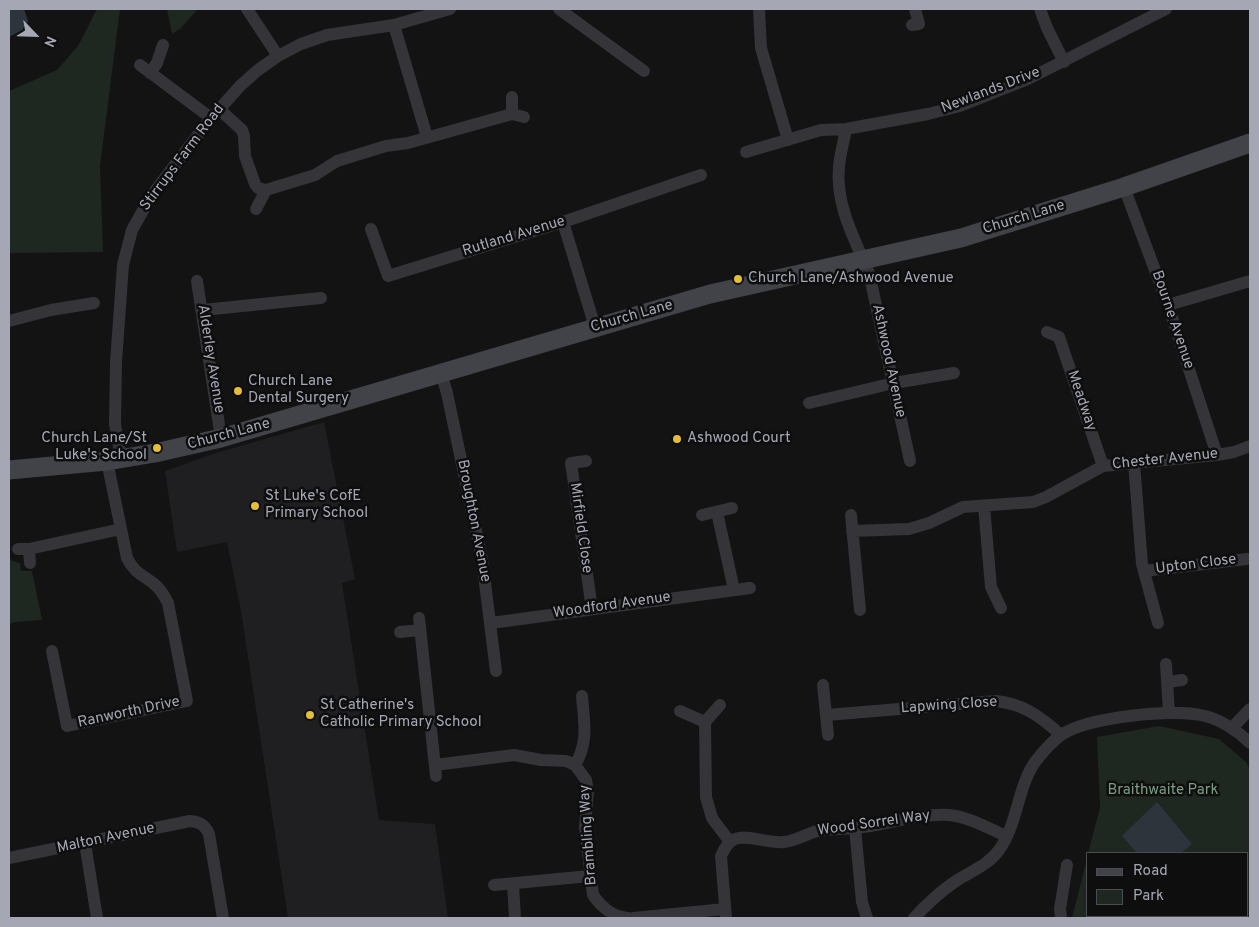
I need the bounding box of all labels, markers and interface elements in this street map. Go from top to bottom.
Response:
north arrow [10,10,60,60]
text: N [39,33,59,49]
street label: Newlands Drive [939,64,1043,118]
street label: Stirrups Farm Road [137,101,229,215]
street label: Church Lane [981,197,1067,239]
street label: Rutland Avenue [461,213,567,261]
street label: Bourne Avenue [1147,268,1197,372]
place label: Church Lane/Ashwood Avenue [748,270,954,288]
marker: Church Lane/Ashwood Avenue [732,273,744,285]
street label: Church Lane [589,297,675,337]
street label: Alderley Avenue [193,303,227,415]
street label: Ashwood Avenue [867,303,909,419]
street label: Meadway [1062,368,1100,434]
place label: Church Lane Dental Surgery [248,373,349,408]
marker: Church Lane Dental Surgery [232,385,244,397]
street label: Church Lane [186,415,272,455]
place label: Church Lane/St Luke's School [41,430,147,465]
place label: Ashwood Court [687,430,791,448]
marker: Ashwood Court [671,433,683,445]
marker: Church Lane/St Luke's School [151,442,163,454]
street label: Chester Avenue [1111,445,1219,475]
street label: Broughton Avenue [452,458,494,584]
street label: Mirfield Close [565,481,595,575]
place label: St Luke's CofE Primary School [265,488,368,523]
marker: St Luke's CofE Primary School [249,500,261,512]
street label: Upton Close [1155,551,1237,579]
street label: Woodford Avenue [552,589,672,623]
street label: Ranworth Drive [76,693,182,733]
street label: Lapwing Close [900,694,998,718]
place label: St Catherine's Catholic Primary School [320,697,482,732]
marker: St Catherine's Catholic Primary School [304,709,316,721]
park label: Braithwaite Park [1107,782,1219,800]
street label: Brambling Way [576,784,602,886]
street label: Wood Sorrel Way [817,807,931,841]
street label: Malton Avenue [56,820,156,858]
legend [1086,852,1249,917]
text: Road [1133,862,1168,881]
text: Park [1133,887,1164,906]

